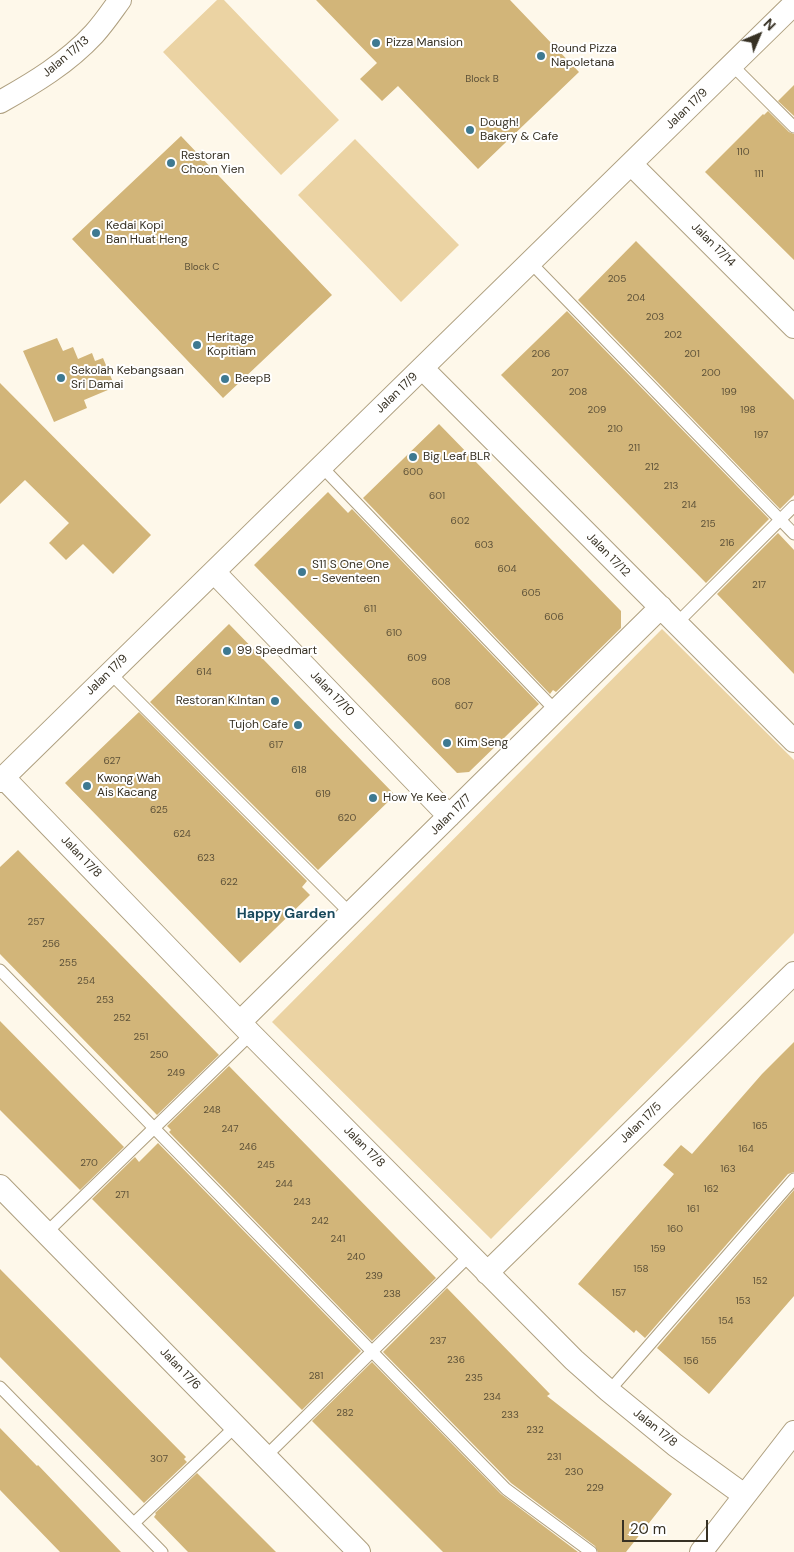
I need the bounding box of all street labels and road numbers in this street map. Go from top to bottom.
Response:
street label: Jalan 17/13 [40,33,92,81]
street label: Jalan 17/9 [663,86,711,132]
street label: Jalan 17/14 [688,220,738,270]
street label: Jalan 17/9 [373,370,421,416]
street label: Jalan 17/12 [583,530,633,580]
street label: Jalan 17/9 [83,652,131,698]
street label: Jalan 17/10 [307,668,357,720]
street label: Jalan 17/7 [428,792,474,838]
street label: Jalan 17/8 [58,833,104,881]
street label: Jalan 17/5 [617,1100,665,1146]
street label: Jalan 17/8 [340,1123,388,1171]
street label: Jalan 17/6 [156,1345,204,1393]
street label: Jalan 17/8 [630,1406,680,1450]

